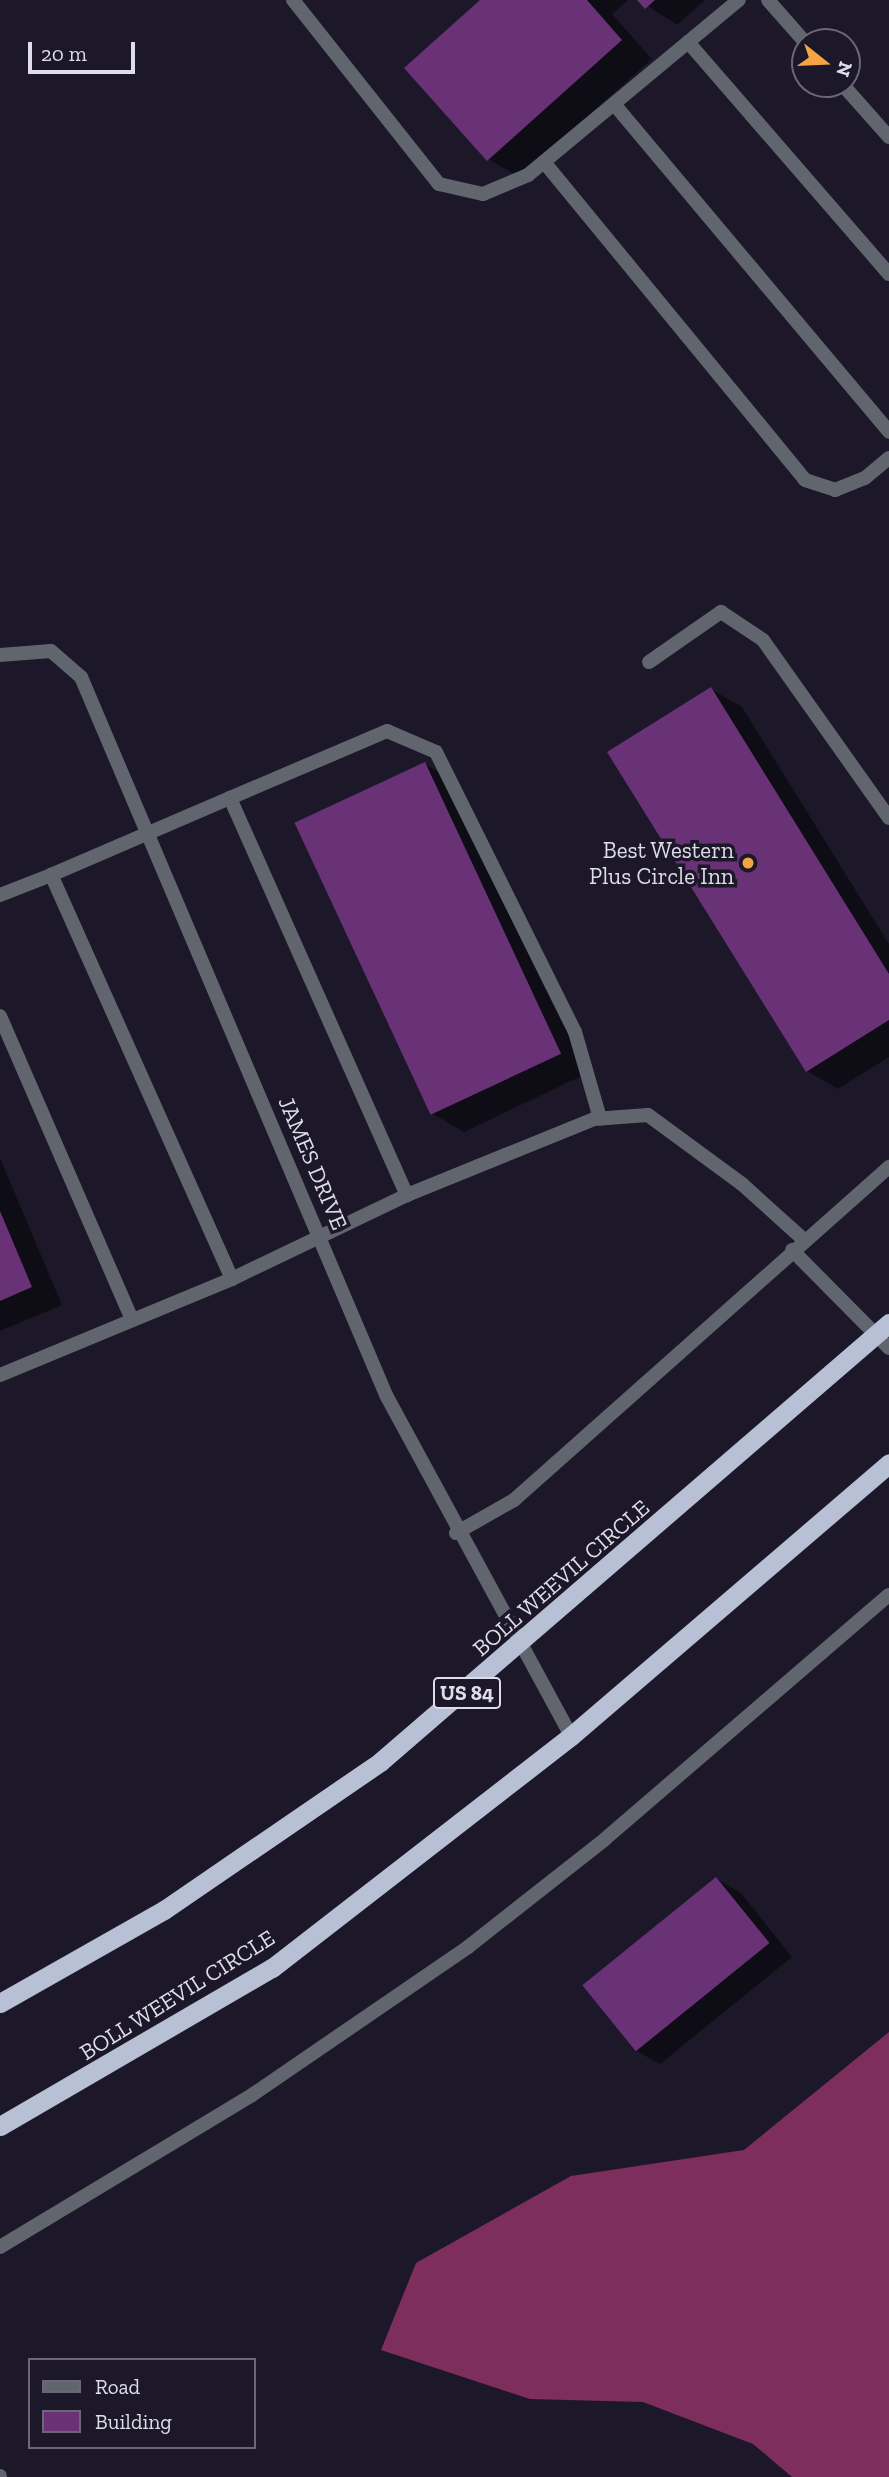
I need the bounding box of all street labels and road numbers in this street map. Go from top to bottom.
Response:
street label: JAMES DRIVE [273,1092,353,1234]
street label: BOLL WEEVIL CIRCLE [466,1493,656,1663]
road number: US 84 [432,1676,502,1710]
street label: BOLL WEEVIL CIRCLE [74,1923,280,2067]

